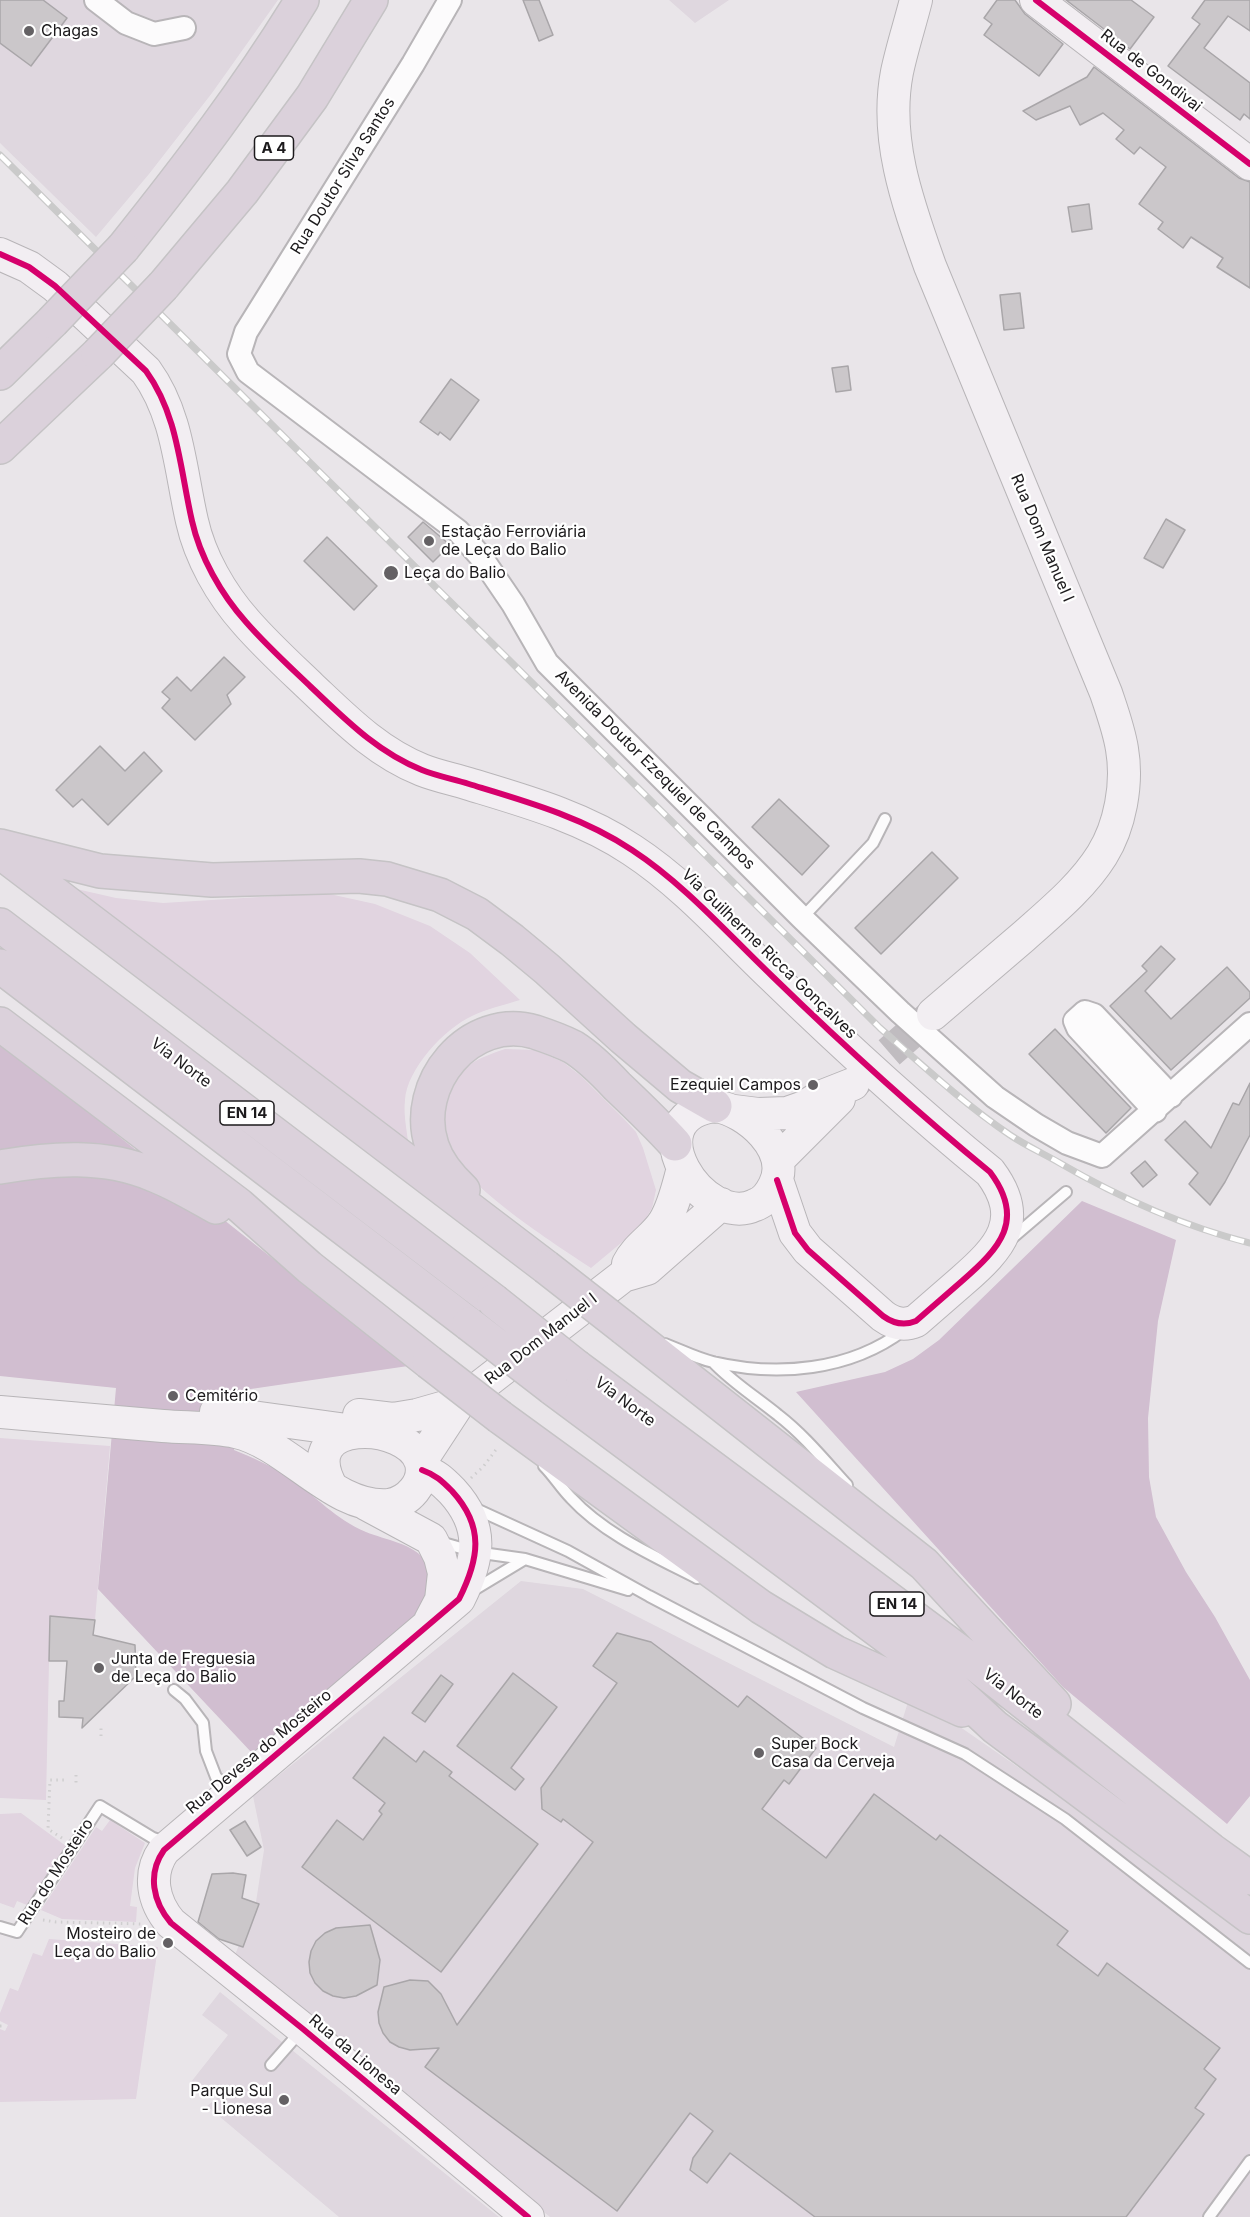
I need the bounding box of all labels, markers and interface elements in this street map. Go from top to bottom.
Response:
place label: Chagas [41,21,98,41]
marker: Chagas [22,24,36,38]
street label: Rua de Gondivai [1097,25,1205,117]
street label: Rua Doutor Silva Santos [287,94,399,258]
road number: A 4 [254,136,294,160]
street label: Rua Dom Manuel I [1006,471,1078,605]
place label: Estação Ferroviária de Leça do Balio [441,522,586,560]
marker: Estação Ferroviária de Leça do Balio [422,534,436,548]
place label: Leça do Balio [404,563,506,583]
marker: Leça do Balio [382,564,400,582]
street label: Avenida Doutor Ezequiel de Campos [551,666,759,874]
street label: Via Guilherme Ricca Gonçalves [677,865,861,1043]
street label: Via Norte [147,1034,215,1092]
place label: Ezequiel Campos [670,1075,801,1095]
marker: Ezequiel Campos [806,1078,820,1092]
road number: EN 14 [220,1101,274,1125]
street label: Rua Dom Manuel I [481,1289,601,1389]
street label: Via Norte [591,1373,659,1431]
place label: Cemitério [185,1386,258,1406]
marker: Cemitério [166,1389,180,1403]
road number: EN 14 [870,1592,924,1616]
place label: Junta de Freguesia de Leça do Balio [111,1649,255,1687]
marker: Junta de Freguesia de Leça do Balio [92,1661,106,1675]
street label: Via Norte [979,1665,1047,1723]
street label: Rua Devesa do Mosteiro [182,1686,336,1818]
place label: Super Bock Casa da Cerveja [771,1734,895,1772]
marker: Super Bock Casa da Cerveja [752,1746,766,1760]
street label: Rua do Mosteiro [14,1815,98,1929]
place label: Mosteiro de Leça do Balio [54,1924,156,1962]
marker: Mosteiro de Leça do Balio [161,1936,175,1950]
street label: Rua da Lionesa [305,2011,405,2099]
place label: Parque Sul - Lionesa [190,2081,272,2119]
marker: Parque Sul - Lionesa [277,2093,291,2107]

